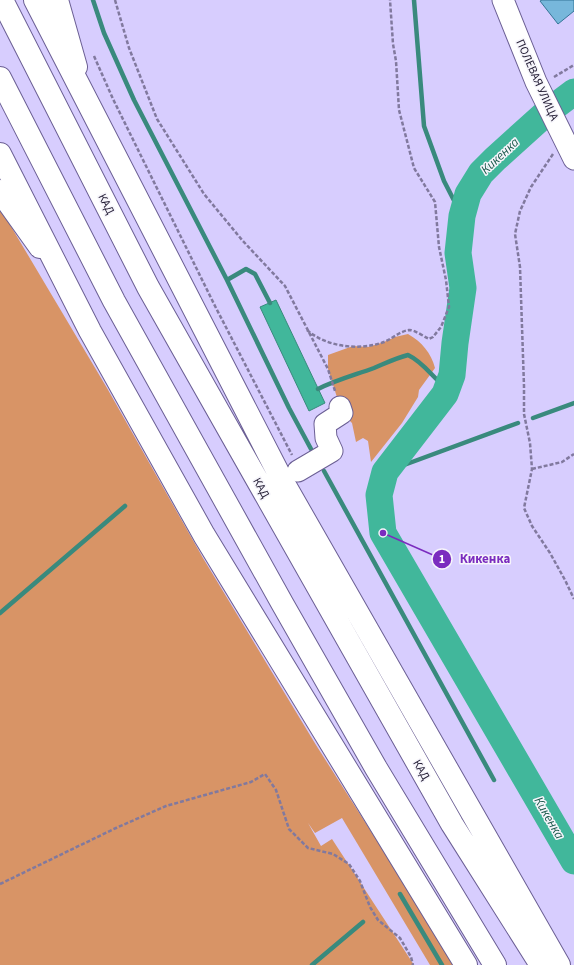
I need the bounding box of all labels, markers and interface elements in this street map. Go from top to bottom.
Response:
street label: ПОЛЕВАЯ УЛИЦА [511,37,563,124]
water label: Кикенка [477,134,523,178]
street label: КАД [94,191,119,218]
street label: КАД [248,475,274,502]
callout: Кикенка [432,546,518,571]
text: Кикенка [460,550,510,568]
text: 1 [439,551,445,568]
street label: КАД [408,757,434,784]
water label: Кикенка [530,793,568,843]

